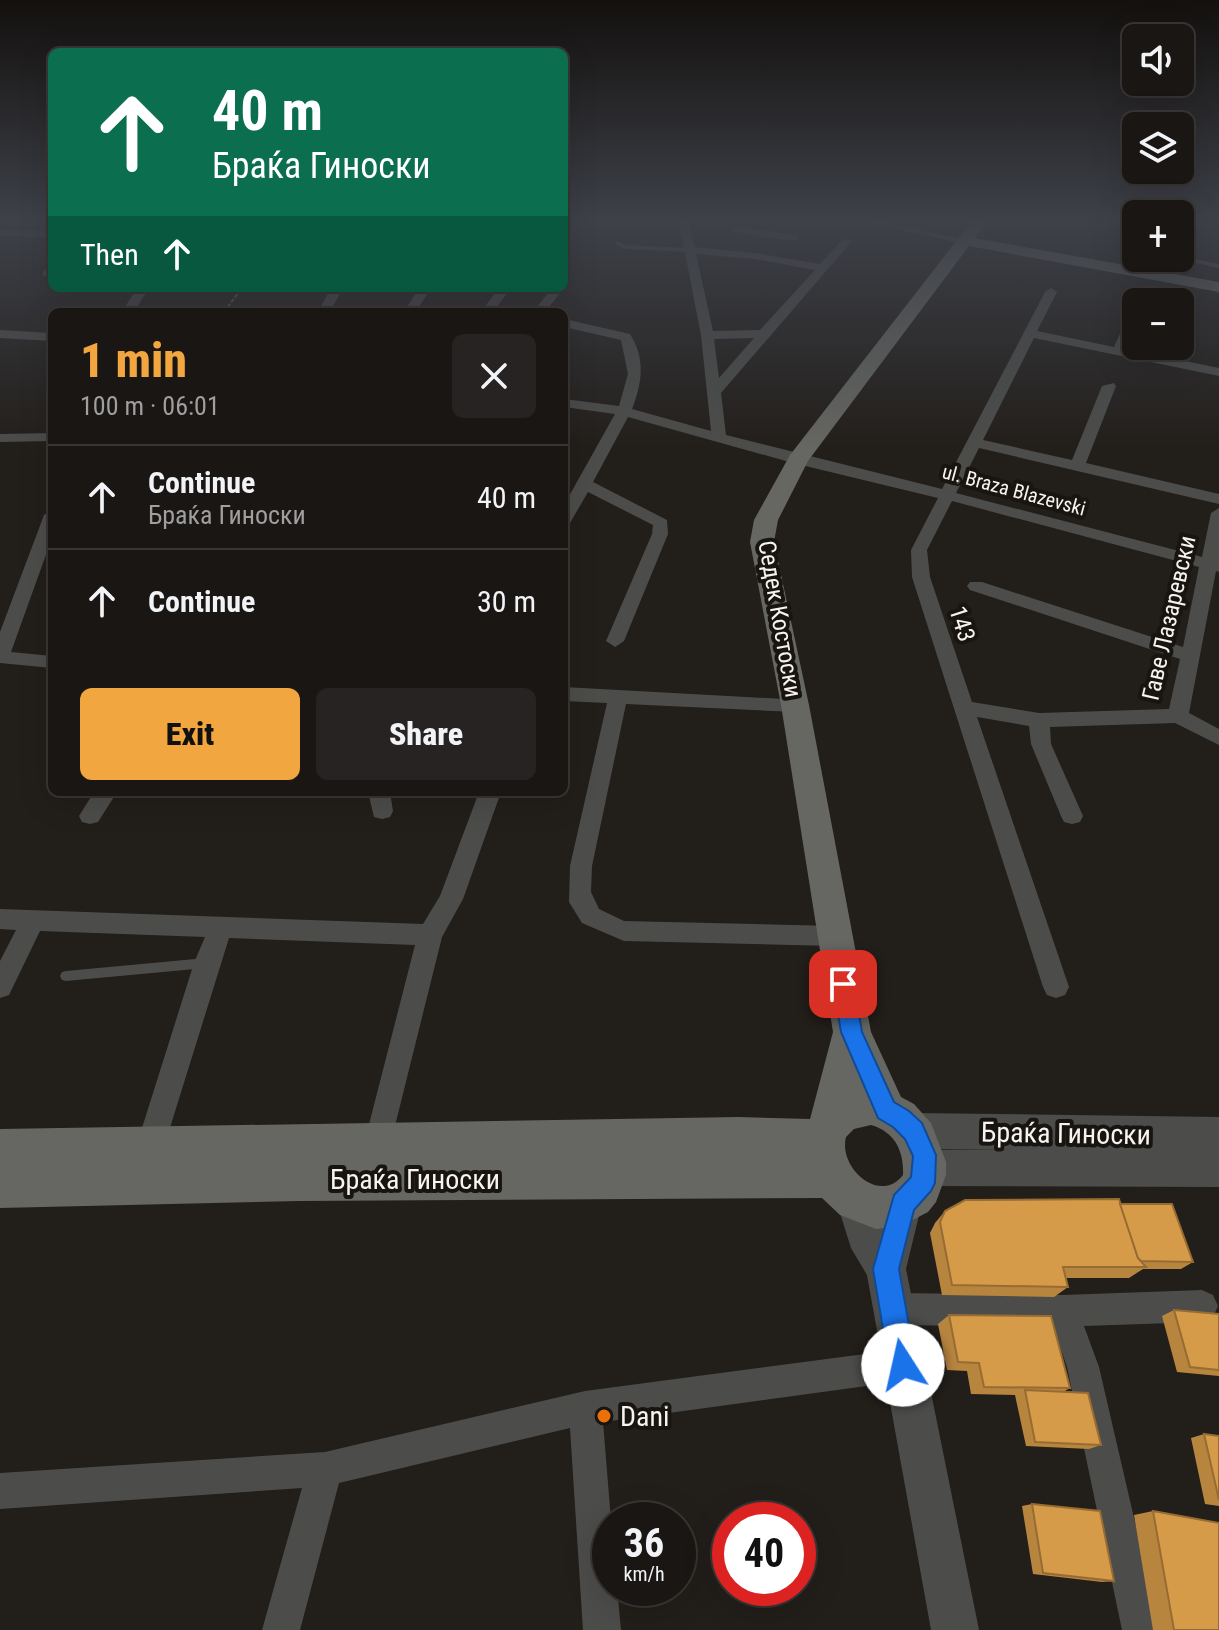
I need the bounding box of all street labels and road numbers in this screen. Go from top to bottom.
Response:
street label: ul. Braza Blazevski [940,459,1088,521]
street label: Гаве Лазаревски [1136,533,1202,703]
street label: Седек Костоски [752,538,808,700]
street label: 143 [943,603,981,645]
street label: Браќа Гиноски [981,1116,1151,1151]
street label: Браќа Гиноски [330,1163,500,1196]

